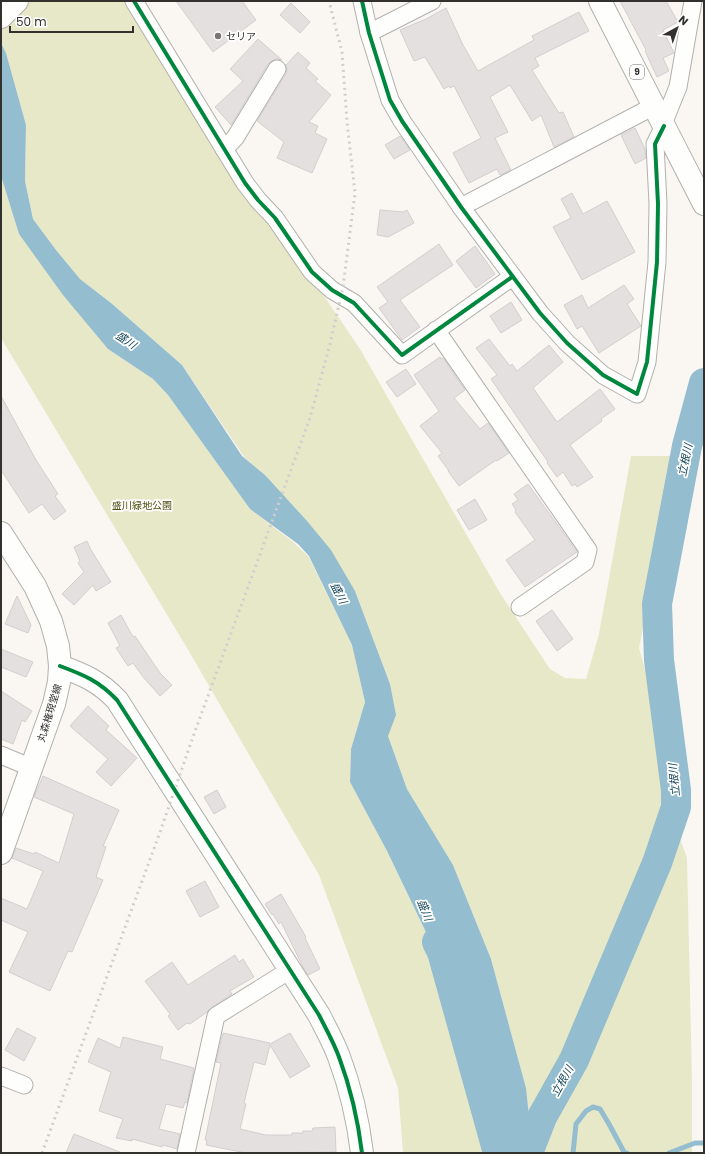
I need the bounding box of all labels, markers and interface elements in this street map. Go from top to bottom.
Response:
scale bar [10,8,133,34]
north arrow [657,8,697,48]
text: N [675,12,692,29]
text: 50 m [16,13,47,30]
place label: セリア [226,29,256,44]
marker: セリア [213,31,223,41]
road number: 9 [630,65,644,79]
water label: 盛川 [112,327,140,353]
water label: 立根川 [674,441,696,478]
park label: 盛川緑地公園 [112,498,172,513]
water label: 盛川 [327,580,351,607]
street label: 丸森権現堂線 [34,682,65,744]
water label: 立根川 [665,762,683,797]
water label: 盛川 [413,897,437,924]
water label: 立根川 [547,1062,577,1099]

